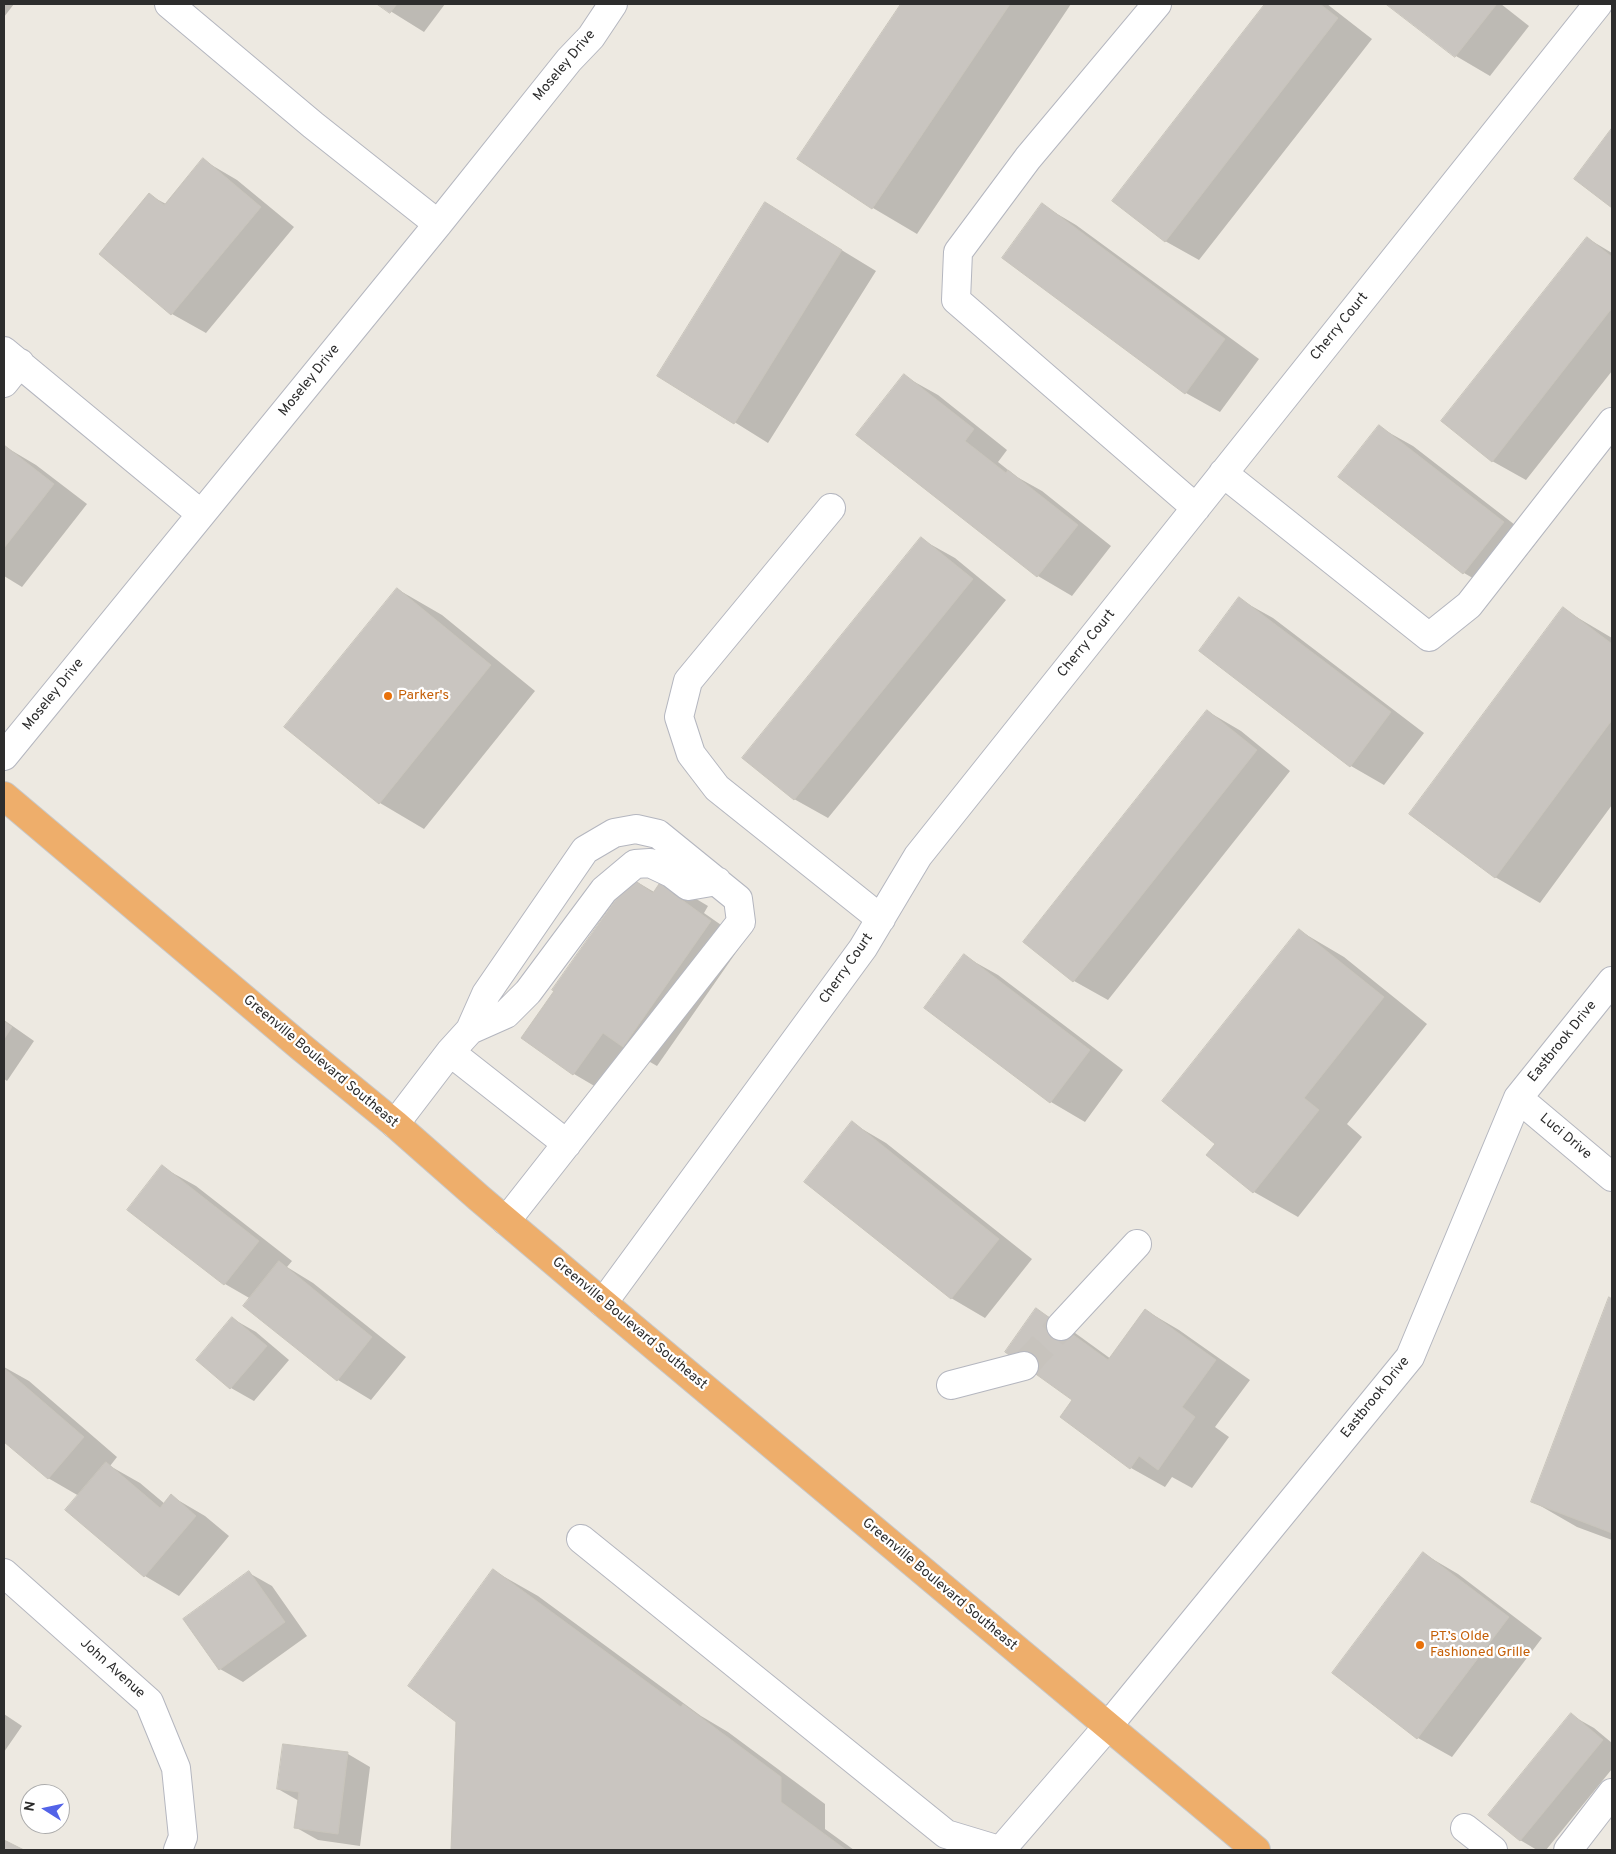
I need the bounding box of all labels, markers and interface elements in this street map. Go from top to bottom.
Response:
street label: Moseley Drive [530,27,600,105]
street label: Cherry Court [1308,290,1372,364]
street label: Moseley Drive [276,342,344,420]
street label: Cherry Court [1055,607,1119,681]
street label: Moseley Drive [20,656,88,734]
place label: Parker's [398,688,449,704]
marker: Parker's [382,690,394,702]
street label: Cherry Court [817,930,877,1008]
street label: Greenville Boulevard Southeast [239,992,401,1132]
street label: Eastbrook Drive [1525,998,1601,1086]
street label: Luci Drive [1536,1110,1594,1164]
street label: Greenville Boulevard Southeast [548,1254,710,1394]
street label: Eastbrook Drive [1338,1354,1414,1442]
street label: Greenville Boulevard Southeast [858,1515,1020,1655]
place label: P.T.’s Olde Fashioned Grille [1430,1629,1530,1661]
street label: John Avenue [76,1635,148,1703]
marker: P.T.’s Olde Fashioned Grille [1414,1639,1426,1651]
north arrow [20,1784,70,1834]
text: N [21,1800,40,1813]

